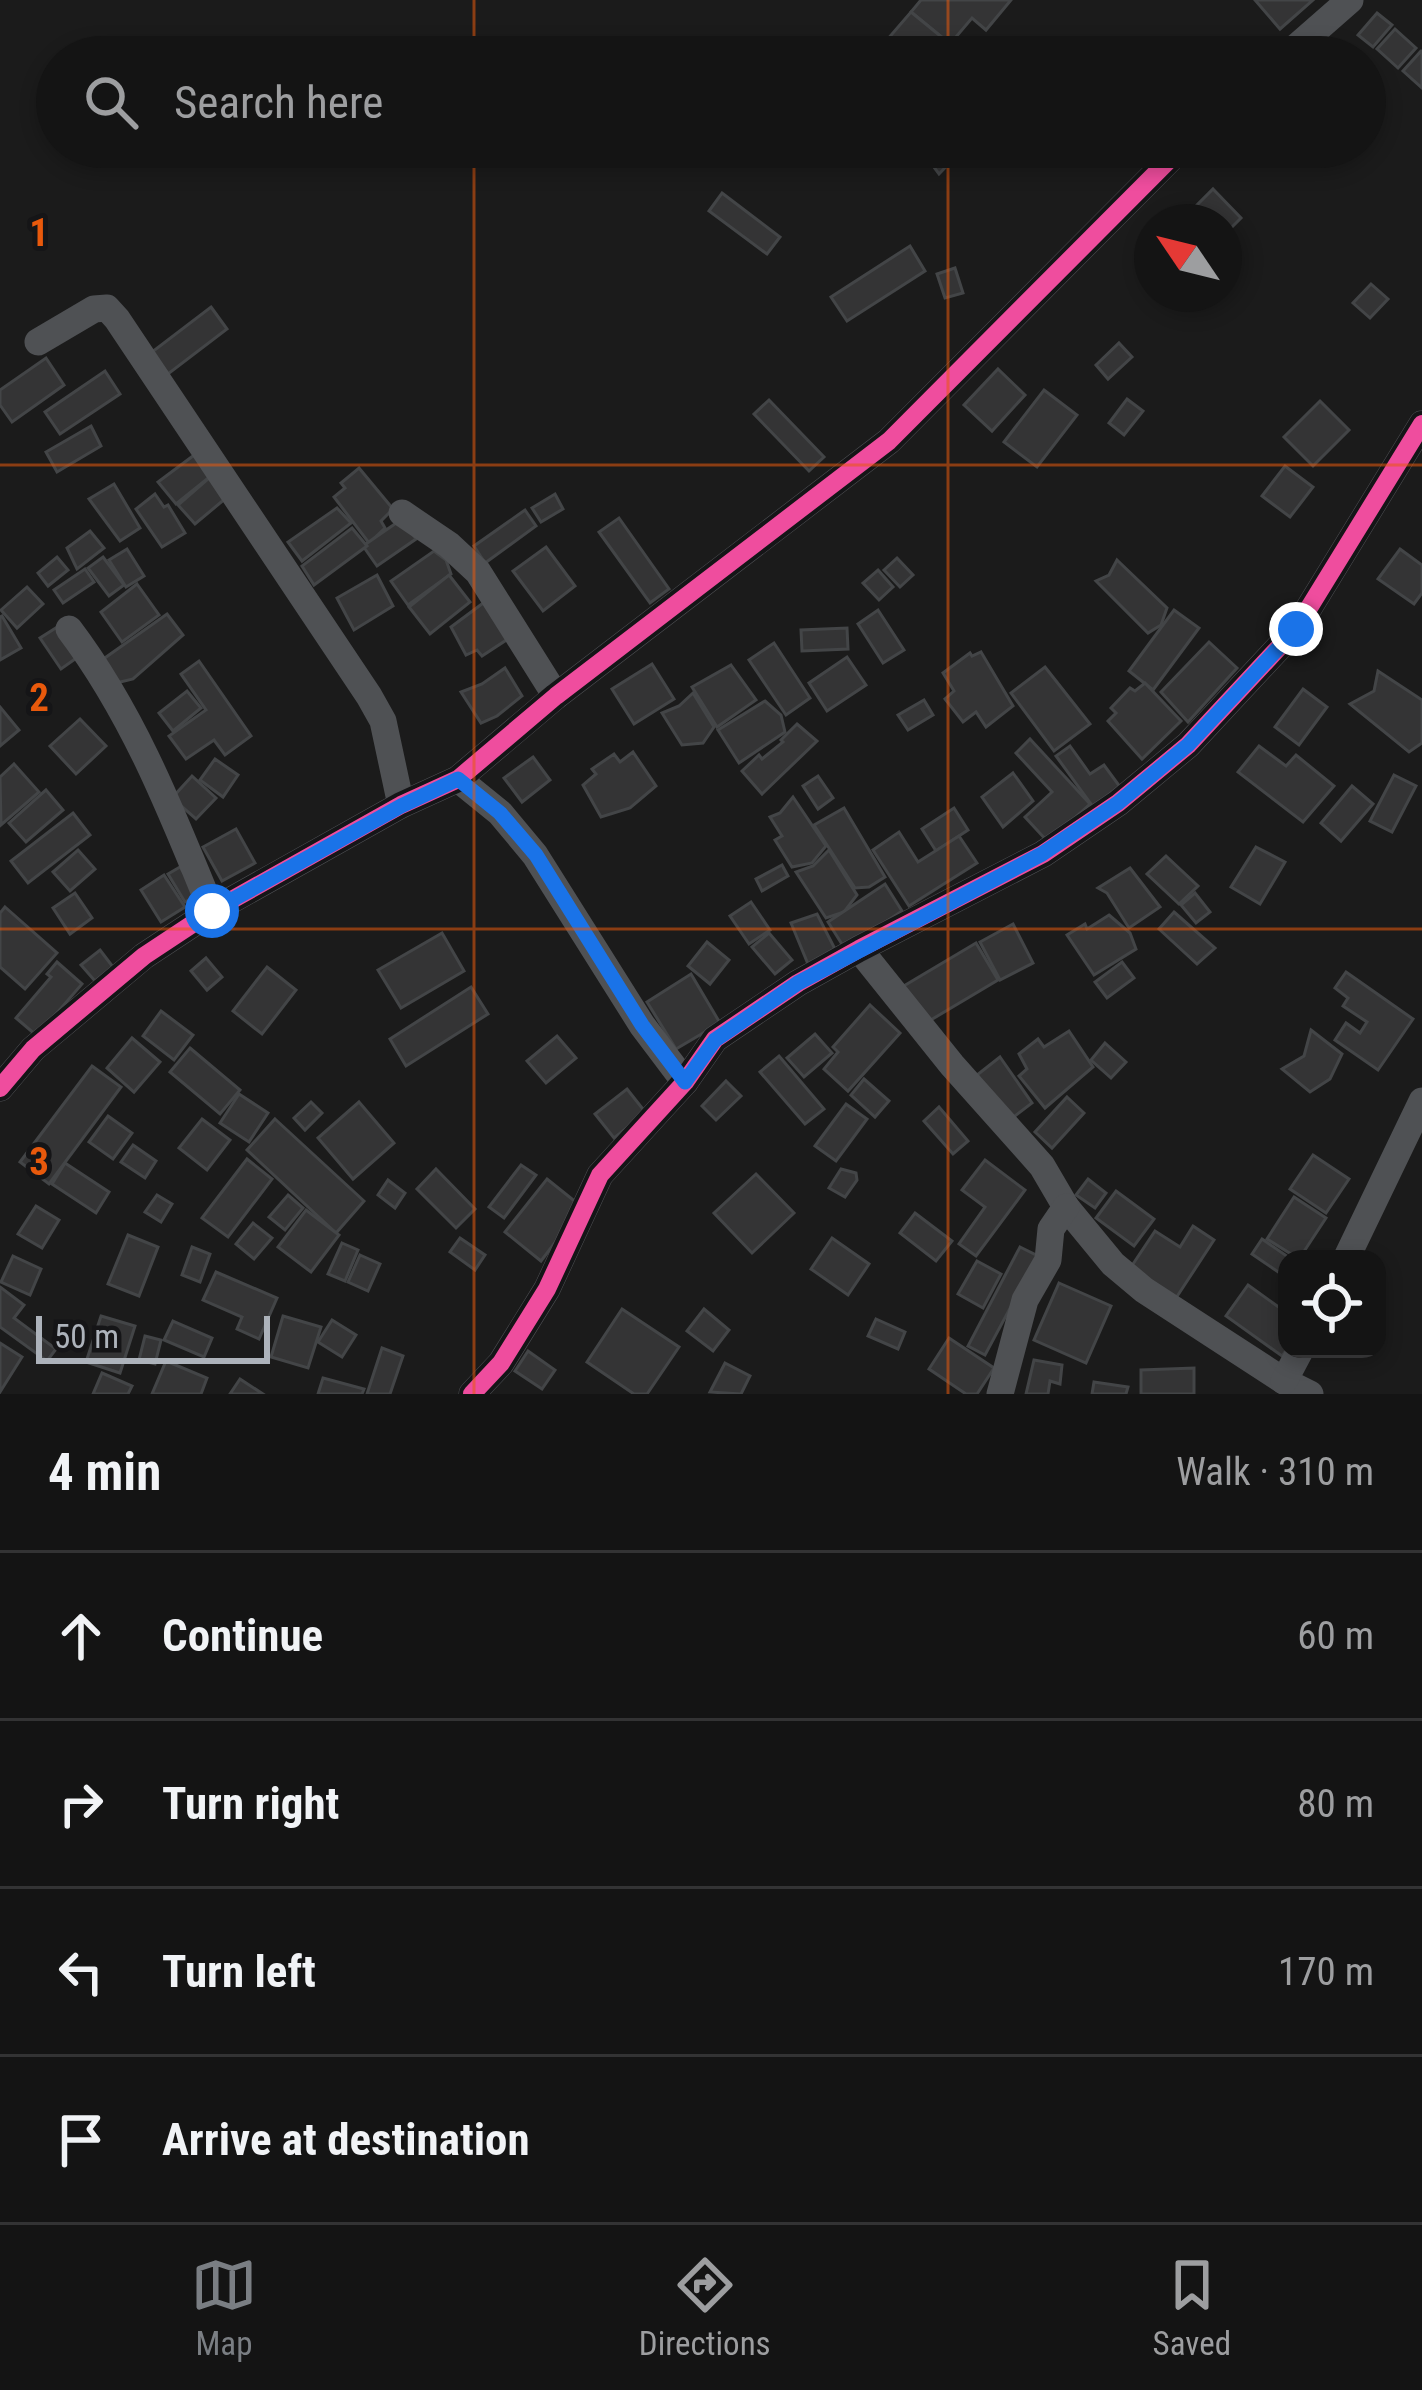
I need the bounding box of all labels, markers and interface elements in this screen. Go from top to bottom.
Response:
search box [36,36,1386,168]
icon: search [78,69,144,135]
text: Search here [174,76,383,129]
north arrow [1134,204,1242,312]
text: 1 [29,210,49,256]
route end [1269,602,1323,656]
text: 2 [29,675,49,721]
route start [185,884,239,938]
text: 3 [29,1139,49,1185]
map controls [1278,1250,1386,1358]
button: locate [1278,1250,1386,1358]
scale bar [36,1310,270,1363]
text: 50 m [54,1317,119,1356]
text: 4 min [48,1443,161,1502]
text: Walk · 310 m [1176,1449,1374,1495]
icon: ahead [48,1603,114,1669]
text: Continue [162,1609,323,1662]
text: 60 m [1297,1613,1374,1659]
icon: right [48,1771,114,1837]
text: Turn right [162,1777,339,1830]
text: 80 m [1297,1781,1374,1827]
icon: left [48,1939,114,2005]
text: Turn left [162,1945,316,1998]
text: 170 m [1278,1949,1374,1995]
icon: arrive [48,2107,114,2173]
text: Arrive at destination [162,2113,530,2166]
tab: Map [191,2252,257,2363]
tab: Directions [639,2252,771,2363]
tab: Saved [1153,2252,1231,2363]

